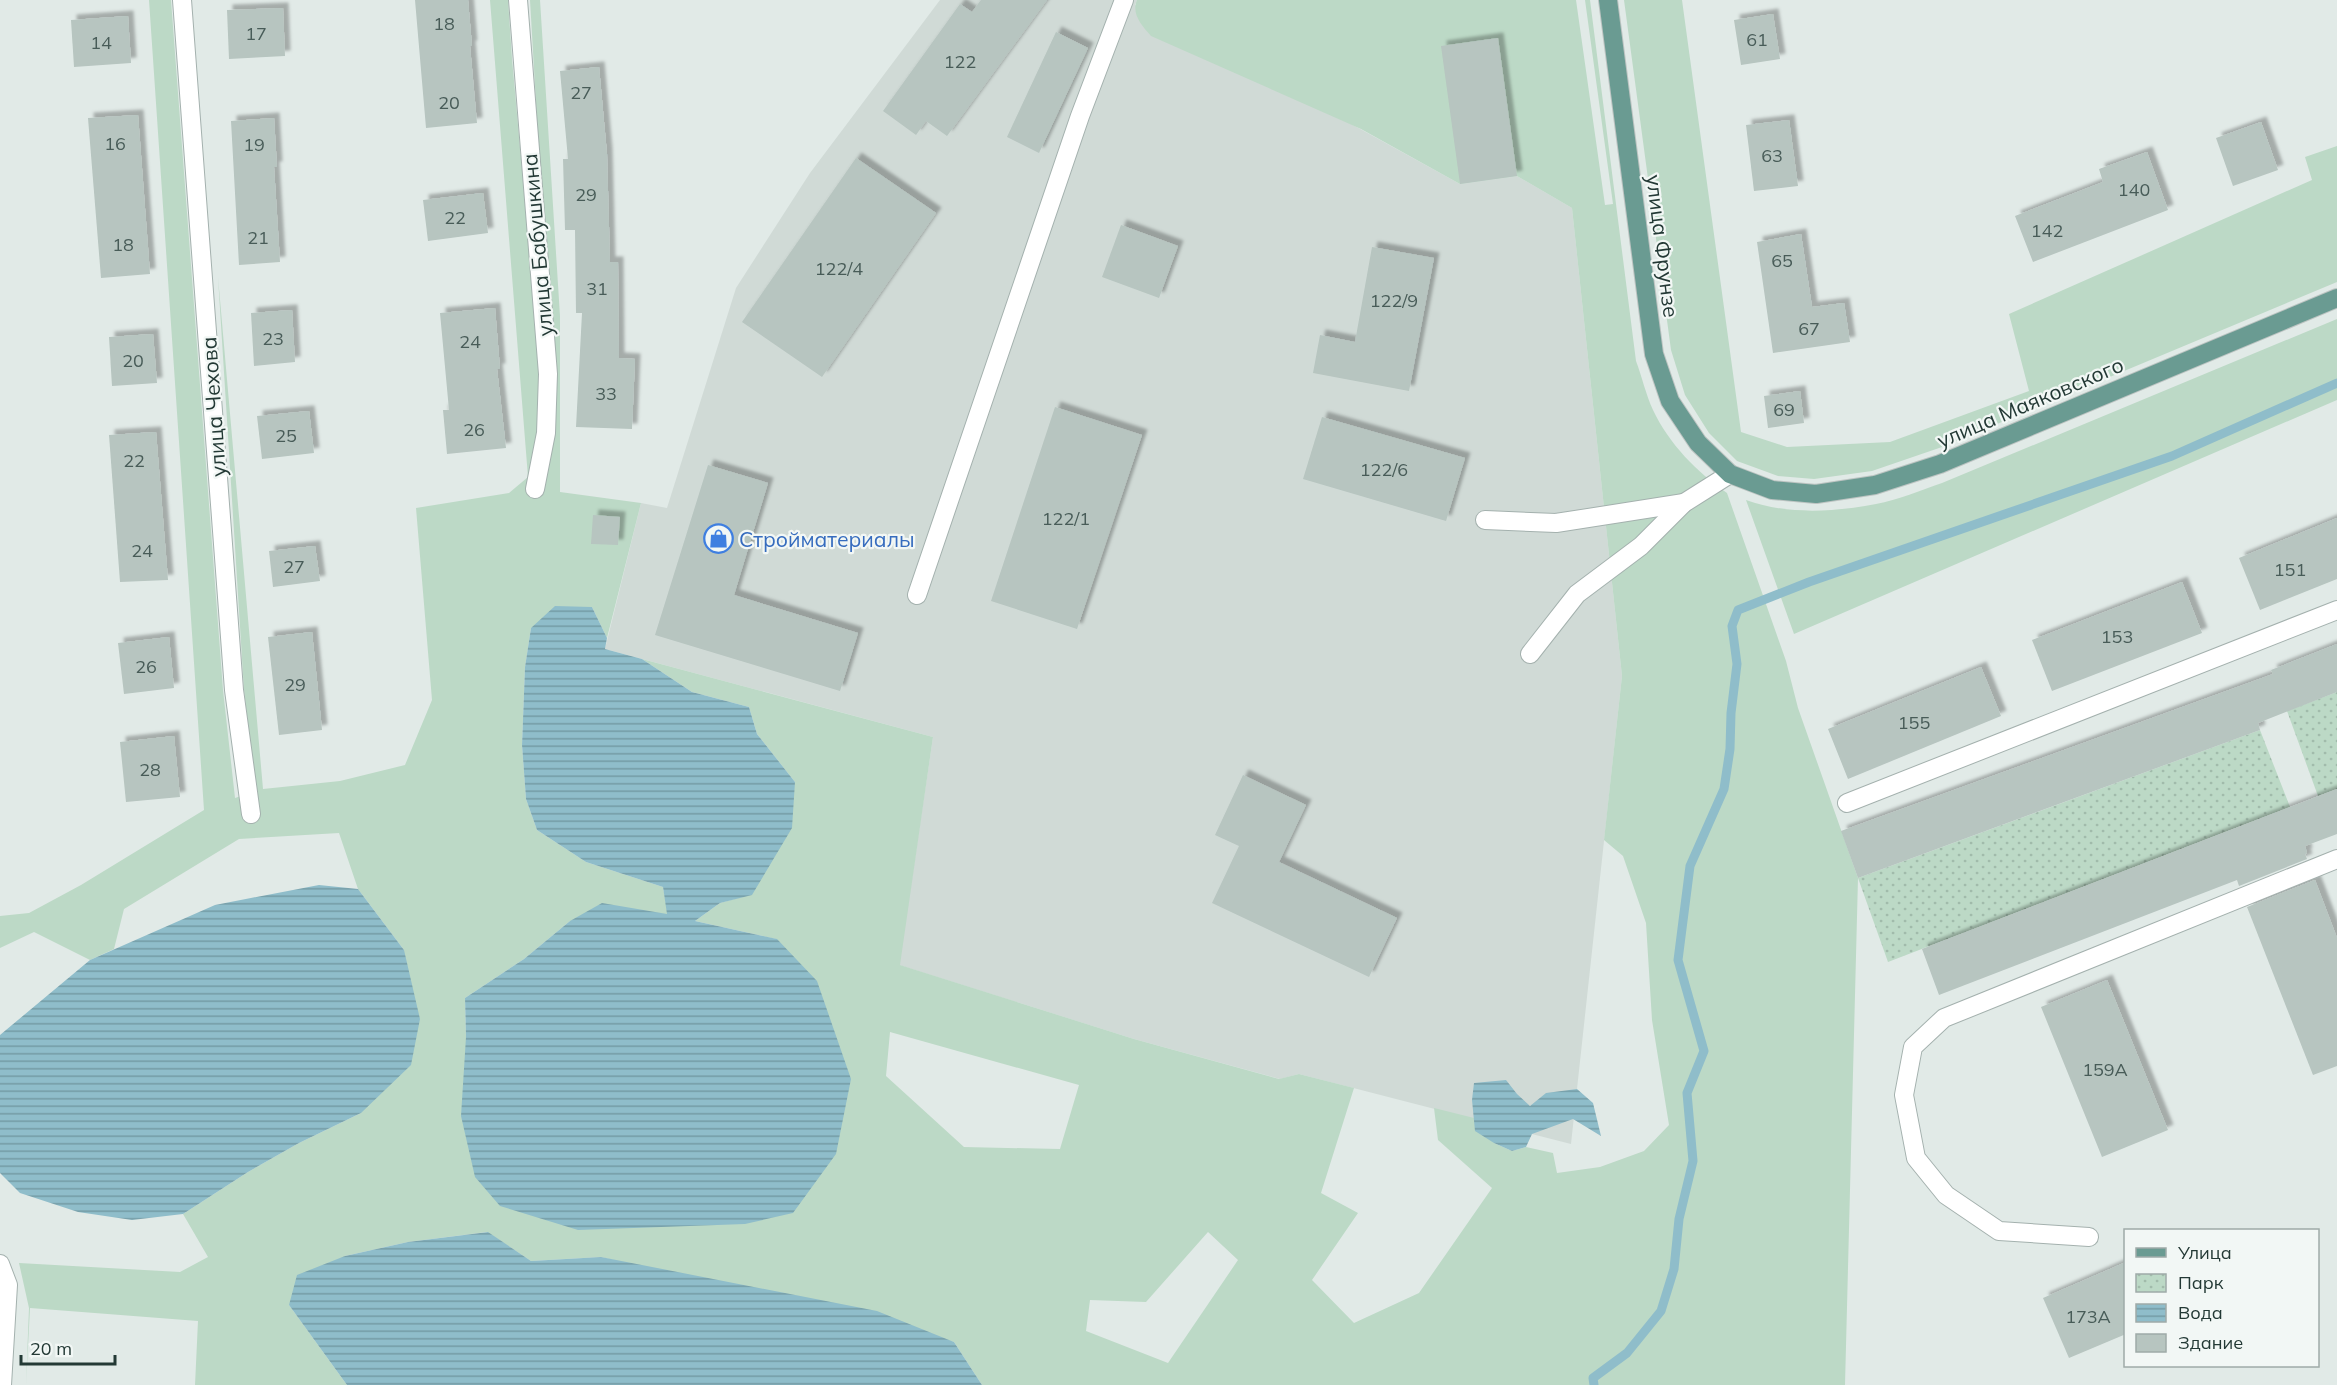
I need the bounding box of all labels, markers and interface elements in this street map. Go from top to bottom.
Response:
house number: 18 [433,12,455,35]
house number: 17 [245,22,267,45]
house number: 61 [1746,28,1768,51]
house number: 14 [90,31,112,54]
house number: 122 [944,50,976,73]
house number: 27 [570,81,592,104]
house number: 20 [438,91,460,114]
house number: 16 [104,132,126,155]
house number: 19 [243,133,265,156]
house number: 63 [1761,144,1783,167]
street label: улица Бабушкина [516,152,558,338]
street label: улица Фрунзе [1641,173,1685,319]
house number: 140 [2118,178,2150,201]
house number: 29 [575,183,597,206]
house number: 22 [444,206,466,229]
house number: 142 [2031,219,2063,242]
house number: 21 [247,226,269,249]
house number: 18 [112,233,134,256]
house number: 65 [1771,249,1793,272]
house number: 122/4 [815,257,863,280]
house number: 31 [586,277,608,300]
house number: 122/9 [1370,289,1418,312]
house number: 67 [1798,317,1820,340]
house number: 23 [262,327,284,350]
house number: 24 [459,330,481,353]
street label: улица Чехова [195,336,231,478]
house number: 20 [122,349,144,372]
street label: улица Маяковского [1933,351,2127,453]
house number: 33 [595,382,617,405]
house number: 69 [1773,398,1795,421]
house number: 26 [463,418,485,441]
house number: 25 [275,424,297,447]
house number: 22 [123,449,145,472]
house number: 122/6 [1360,458,1408,481]
house number: 122/1 [1042,507,1090,530]
shop icon: Стройматериалы [702,523,734,555]
place label: Стройматериалы [739,526,915,552]
house number: 24 [131,539,153,562]
house number: 27 [283,555,305,578]
house number: 151 [2274,558,2306,581]
house number: 153 [2101,625,2133,648]
house number: 26 [135,655,157,678]
house number: 29 [284,673,306,696]
house number: 155 [1898,711,1930,734]
house number: 28 [139,758,161,781]
house number: 159А [2082,1058,2128,1081]
legend [2124,1229,2319,1367]
text: Улица [2177,1241,2232,1264]
text: Парк [2178,1271,2224,1294]
text: Вода [2178,1301,2223,1324]
house number: 173А [2065,1305,2111,1328]
scale bar [21,1328,116,1366]
text: Здание [2178,1331,2243,1354]
text: 20 m [30,1337,72,1360]

